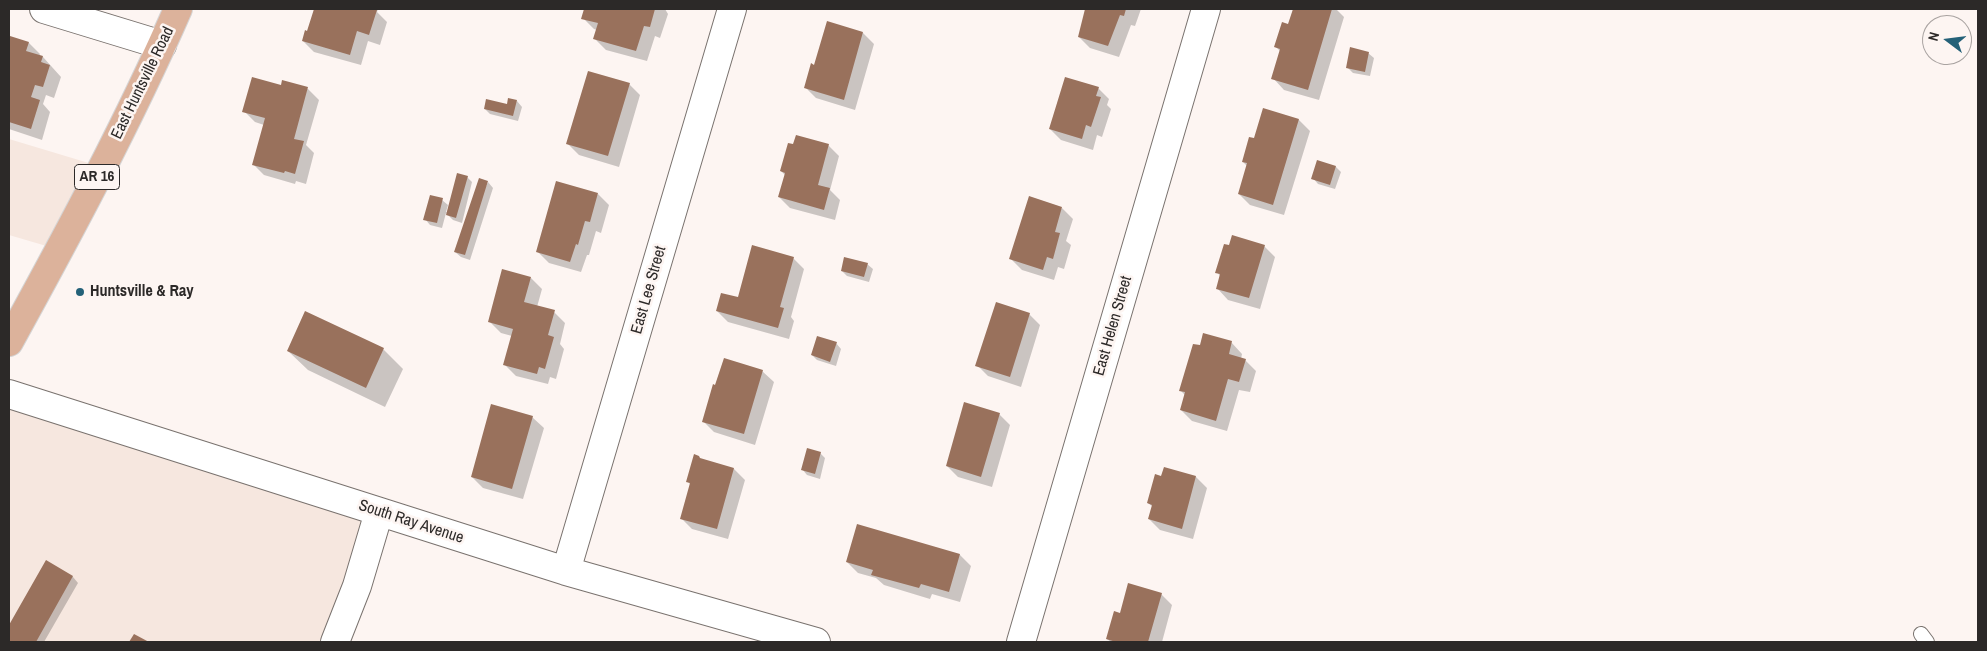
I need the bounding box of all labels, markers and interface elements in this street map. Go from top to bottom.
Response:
north arrow [1922,15,1972,65]
street label: East Huntsville Road [108,24,178,142]
text: N [1924,30,1943,43]
road number: AR 16 [74,164,120,190]
street label: East Lee Street [627,244,671,336]
street label: East Helen Street [1090,274,1136,378]
place label: Huntsville & Ray [90,282,194,302]
marker: Huntsville & Ray [74,286,86,298]
street label: South Ray Avenue [356,496,466,548]

